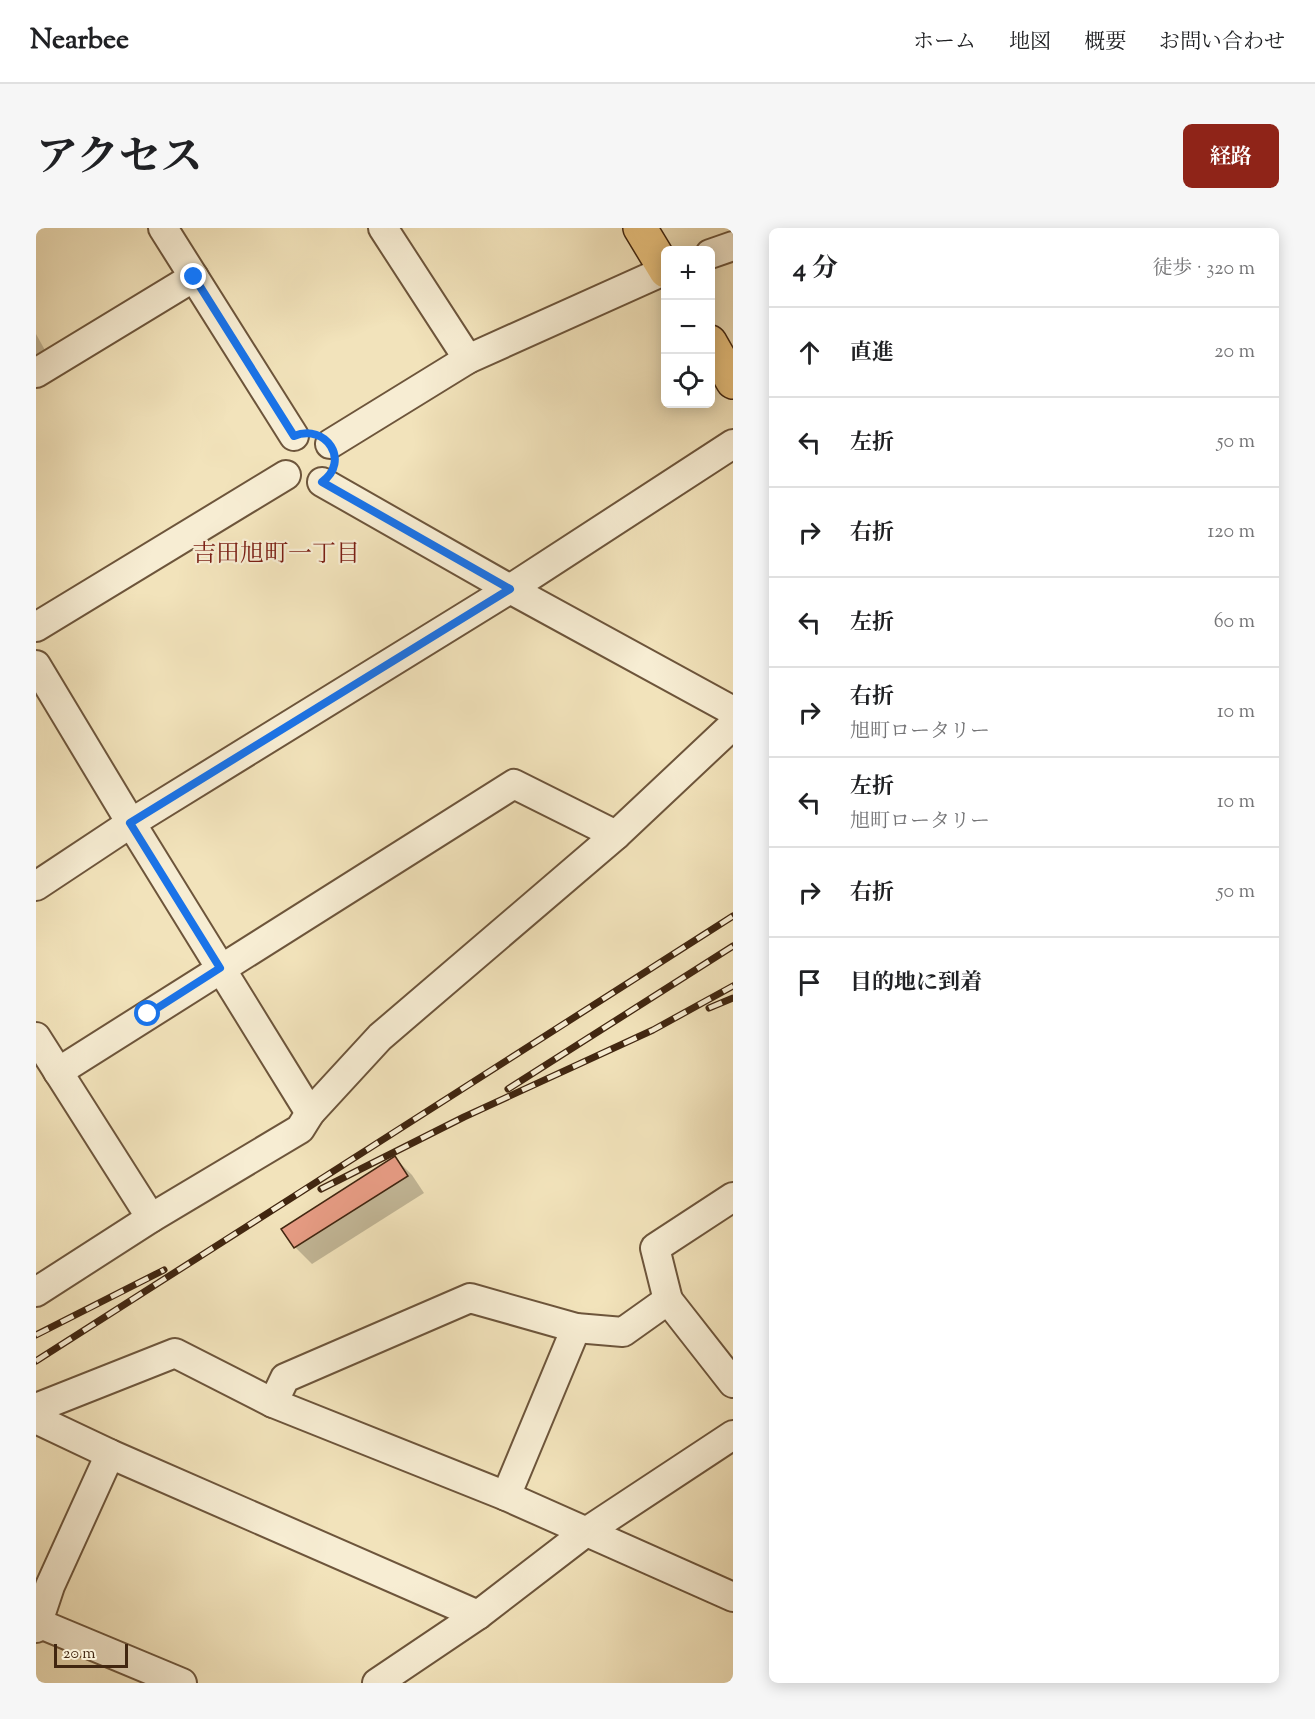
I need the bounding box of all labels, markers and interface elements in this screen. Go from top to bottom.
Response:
text: Nearbee [30,21,129,61]
text: ホーム [913,28,976,58]
text: 地図 [1009,28,1051,58]
text: 概要 [1084,28,1126,58]
text: お問い合わせ [1159,28,1285,58]
button: 経路 [1183,124,1279,188]
text: アクセス [36,130,203,190]
map controls [661,246,715,408]
button: + [661,246,715,300]
text: 4 分 [793,251,838,288]
text: 徒歩 · 320 m [1153,255,1255,284]
route end [180,263,206,289]
button: − [661,300,715,354]
icon: ahead [793,336,826,369]
text: 直進 [850,338,894,370]
text: 20 m [1214,338,1255,367]
button: locate [661,354,715,408]
icon: left [793,426,826,459]
text: 左折 [850,428,894,460]
text: 50 m [1217,428,1255,457]
icon: right [793,516,826,549]
text: 右折 [850,518,894,550]
text: 120 m [1207,518,1255,547]
district label: 吉田旭町一丁目 [192,538,360,572]
icon: left [793,606,826,639]
text: 左折 [850,608,894,640]
text: 60 m [1214,608,1255,637]
text: 右折 [850,682,894,714]
icon: right [793,696,826,729]
text: 10 m [1217,698,1255,727]
text: 旭町ロータリー [850,718,990,747]
text: 左折 [850,772,894,804]
icon: left [793,786,826,819]
text: 10 m [1217,788,1255,817]
text: 旭町ロータリー [850,808,990,837]
icon: right [793,876,826,909]
text: 右折 [850,878,894,910]
text: 50 m [1217,878,1255,907]
icon: arrive [793,966,826,999]
text: 目的地に到着 [850,968,982,1000]
route start [134,1000,160,1026]
scale bar [54,1641,128,1668]
text: 20 m [63,1643,96,1666]

